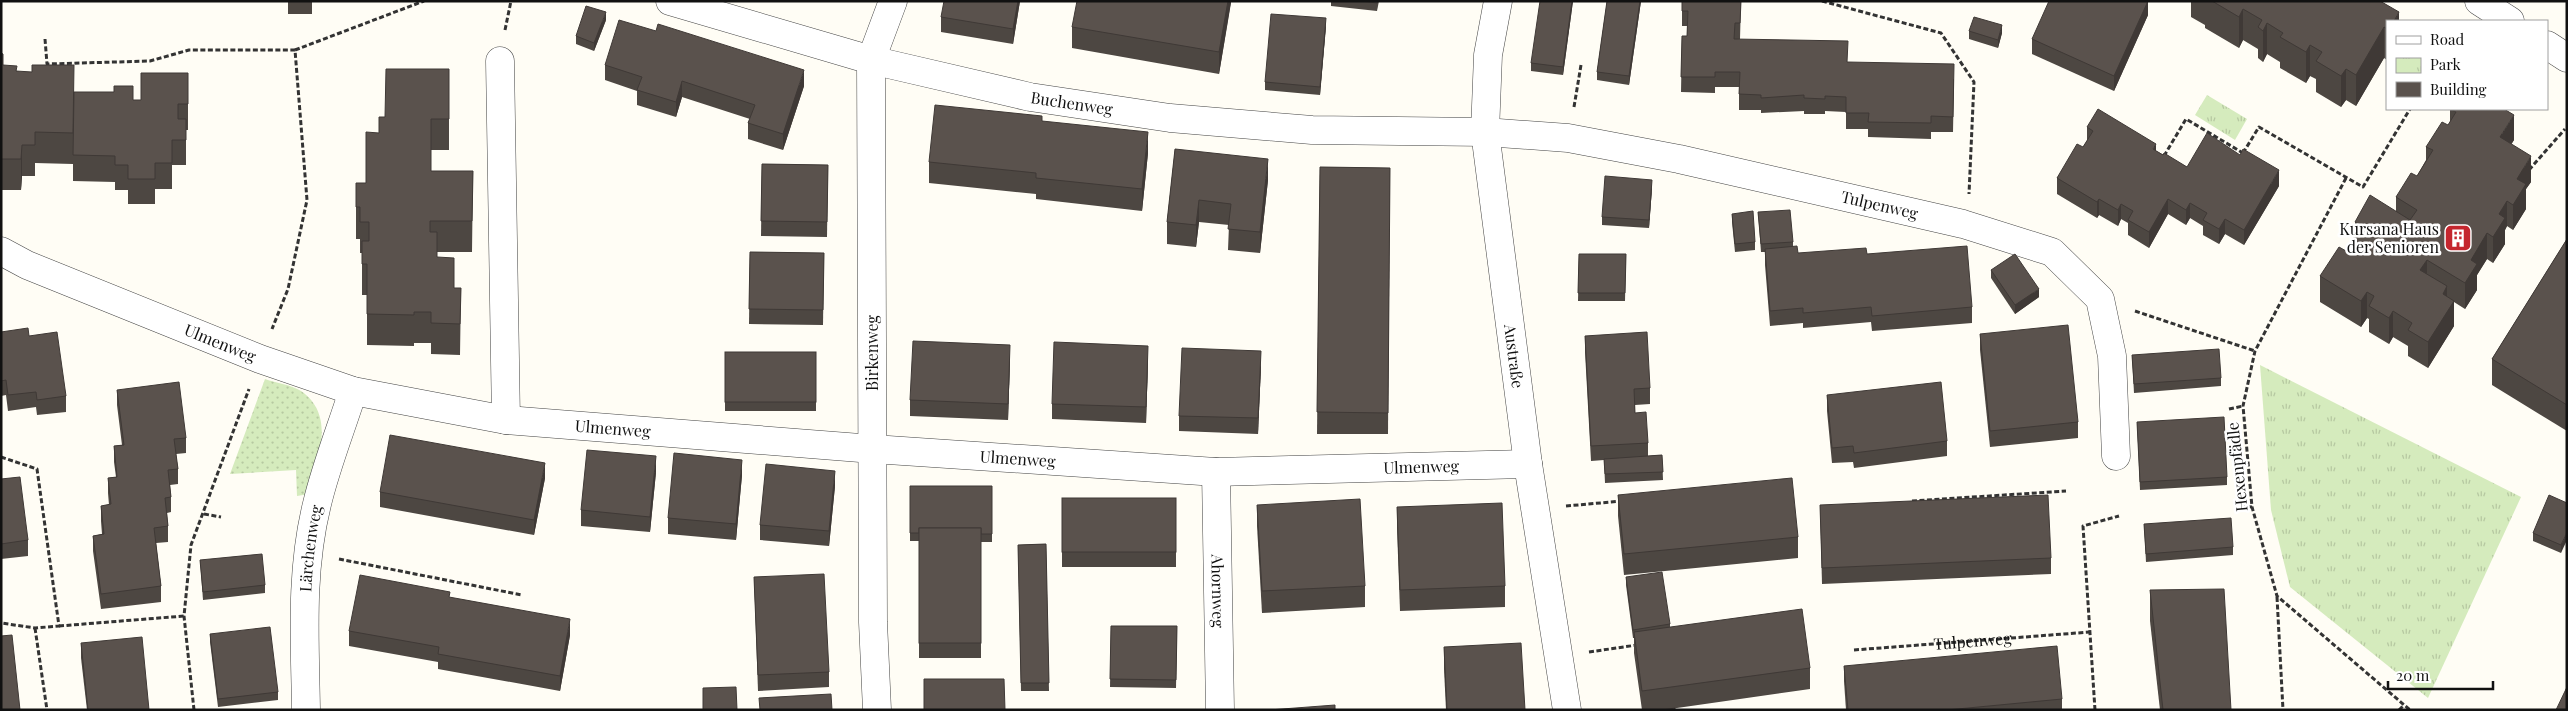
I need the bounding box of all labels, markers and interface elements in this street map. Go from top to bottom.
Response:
legend [2386,20,2548,110]
text: Road [2430,29,2464,49]
text: Park [2430,54,2462,74]
text: Building [2430,79,2487,99]
street label: Buchenweg [1029,86,1115,119]
street label: Tulpenweg [1839,186,1921,224]
place label: Kursana Haus der Senioren [2339,218,2439,257]
building icon: Kursana Haus der Senioren [2443,223,2473,253]
street label: Birkenweg [861,314,882,391]
street label: Ulmenweg [181,319,260,367]
street label: Austraße [1500,322,1529,389]
street label: Ulmenweg [574,414,652,441]
street label: Hexenpfädle [2221,421,2252,513]
street label: Ulmenweg [979,445,1057,471]
street label: Ulmenweg [1383,455,1460,478]
street label: Lärchenweg [294,502,327,592]
street label: Ahornweg [1207,553,1230,628]
street label: Tulpenweg [1933,627,2013,654]
scale bar [2388,658,2493,690]
text: 20 m [2396,665,2430,685]

